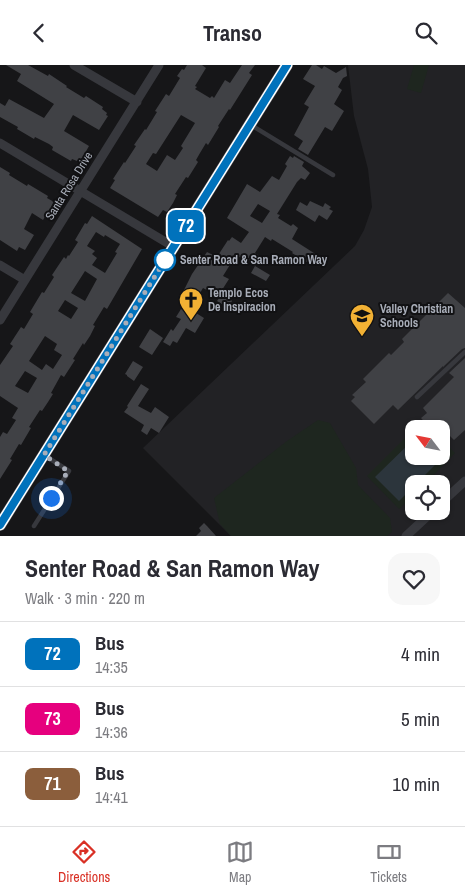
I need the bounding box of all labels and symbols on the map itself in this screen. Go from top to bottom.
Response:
street label: Santa Rosa Drive [42,149,96,223]
line badge: 72 [164,210,208,242]
marker: Senter Road & San Ramon Way [154,249,176,271]
place label: Senter Road & San Ramon Way [180,252,328,268]
place label: Templo Ecos De Inspiracion [208,285,276,315]
church icon: Templo Ecos De Inspiracion [178,287,204,321]
place label: Valley Christian Schools [380,301,453,331]
school or university icon: Valley Christian Schools [349,303,375,337]
north arrow [405,420,450,465]
your location [39,486,64,511]

